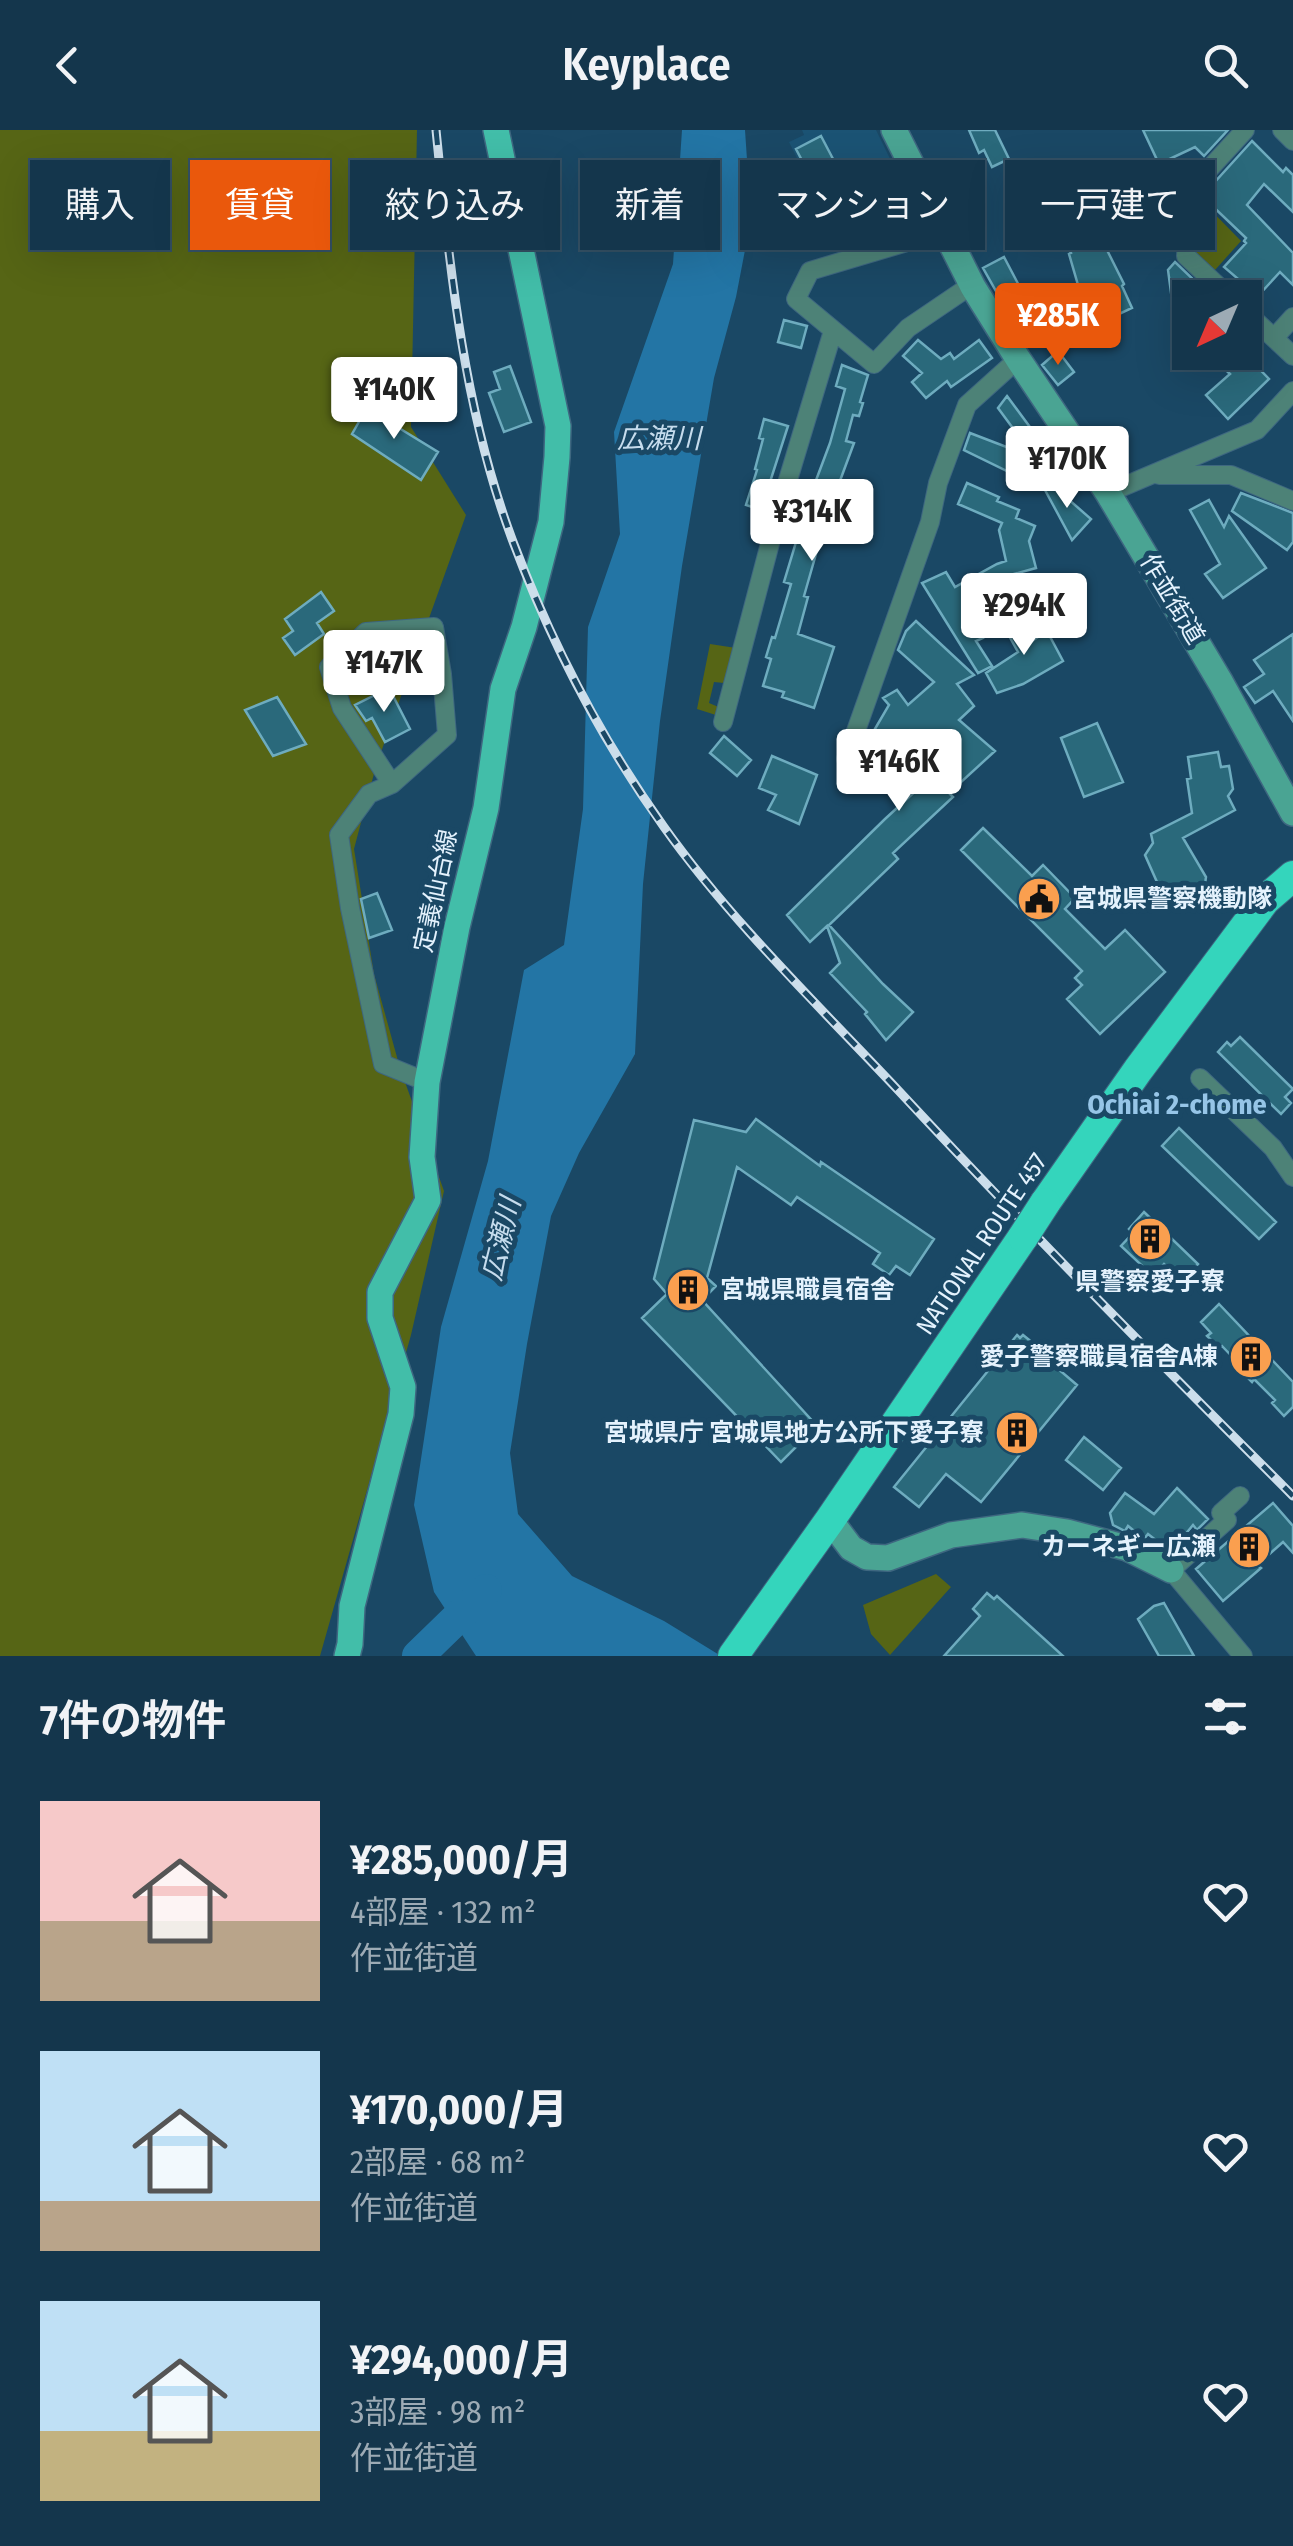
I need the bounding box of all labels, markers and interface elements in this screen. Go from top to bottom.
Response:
icon: back [40,38,95,93]
text: Keyplace [562,38,731,92]
icon: search [1198,38,1253,93]
chip: 購入 [30,160,170,250]
chip: 賃貸 [190,160,330,250]
chip: 絞り込み [350,160,560,250]
chip: 新着 [580,160,720,250]
chip: マンション [740,160,985,250]
chip: 一戸建て [1005,160,1215,250]
north arrow [1172,280,1262,370]
map controls [1172,280,1262,370]
pin: ¥285K [988,283,1128,368]
text: ¥285K [1017,296,1099,334]
pin: ¥140K [324,357,464,442]
text: ¥140K [353,370,435,408]
water label: 広瀬川 [617,422,704,455]
pin: ¥170K [997,426,1137,511]
text: ¥170K [1028,439,1106,477]
pin: ¥314K [742,479,882,564]
text: ¥314K [772,492,852,530]
street label: 作並街道 [1133,548,1211,650]
pin: ¥294K [954,573,1094,658]
text: ¥294K [983,586,1065,624]
pin: ¥147K [314,630,454,715]
text: ¥147K [345,643,423,681]
pin: ¥146K [829,729,969,814]
text: ¥146K [859,742,939,780]
street label: 定義仙台線 [408,827,464,955]
public building icon: 宮城県警察機動隊 [1016,876,1062,922]
place label: 宮城県警察機動隊 [1072,884,1272,914]
district label: Ochiai 2-chome [1087,1088,1267,1121]
street label: NATIONAL ROUTE 457 [910,1148,1054,1340]
water label: 広瀬川 [475,1191,528,1284]
building icon: 県警察愛子寮 [1127,1216,1173,1262]
building icon: 宮城県職員宿舎 [665,1267,711,1313]
place label: 県警察愛子寮 [1075,1267,1225,1297]
place label: 宮城県職員宿舎 [720,1275,895,1305]
building icon: 愛子警察職員宿舎A棟 [1228,1334,1274,1380]
place label: 愛子警察職員宿舎A棟 [979,1342,1218,1372]
building icon: 宮城県庁 宮城県地方公所下愛子寮 [994,1410,1040,1456]
place label: 宮城県庁 宮城県地方公所下愛子寮 [604,1418,984,1448]
building icon: カーネギー広瀬 [1226,1524,1272,1570]
place label: カーネギー広瀬 [1041,1532,1216,1562]
icon: filters [1198,1689,1253,1744]
text: 7件の物件 [40,1696,226,1746]
text: ¥285,000/月 [350,1835,573,1885]
icon: home [120,1841,240,1961]
icon: heart [1198,1874,1253,1929]
text: 4部屋 · 132 m² [350,1893,536,1931]
text: 作並街道 [350,1939,478,1977]
text: ¥170,000/月 [350,2085,568,2135]
icon: home [120,2091,240,2211]
icon: heart [1198,2124,1253,2179]
text: 2部屋 · 68 m² [350,2143,525,2181]
text: 作並街道 [350,2189,478,2227]
text: ¥294,000/月 [350,2335,573,2385]
icon: home [120,2341,240,2461]
icon: heart [1198,2374,1253,2429]
text: 3部屋 · 98 m² [350,2393,525,2431]
text: 作並街道 [350,2439,478,2477]

